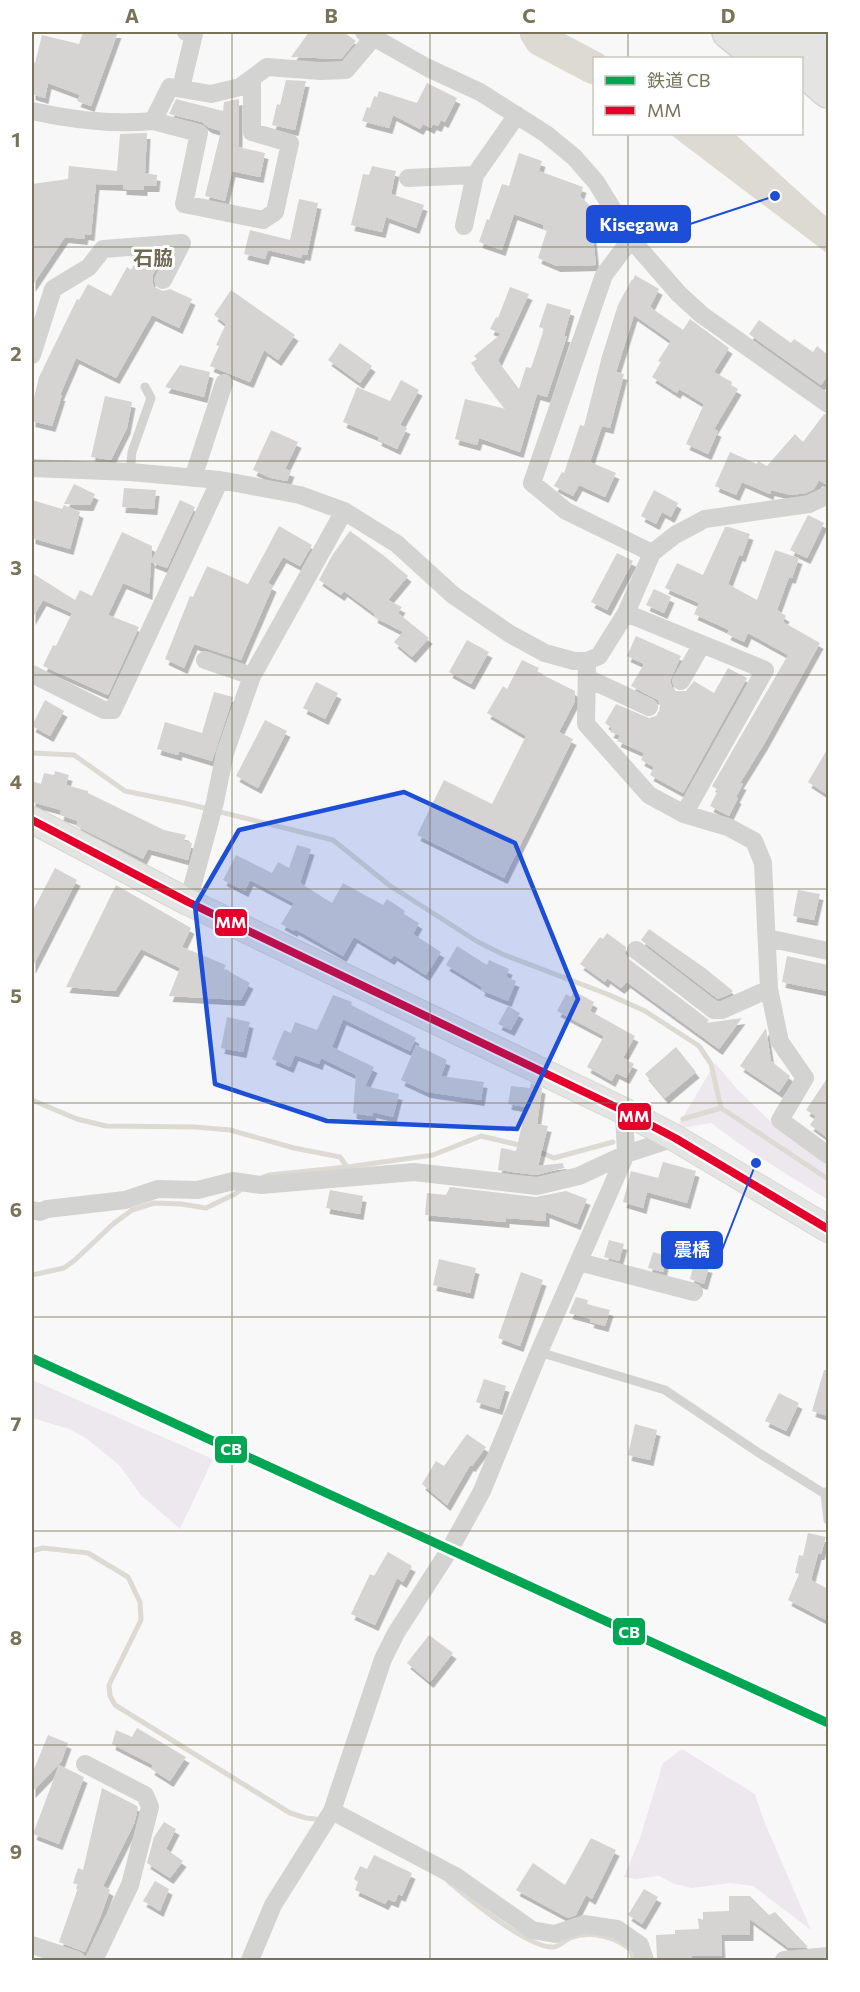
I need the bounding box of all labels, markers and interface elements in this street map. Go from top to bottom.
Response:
text: A [125,3,139,27]
text: B [324,3,338,27]
text: C [522,3,536,27]
text: D [721,3,735,27]
legend [593,57,803,135]
text: 鉄道 CB [647,69,710,91]
text: MM [647,99,681,121]
text: 1 [11,127,21,151]
callout: Kisegawa [587,206,690,242]
text: Kisegawa [600,213,678,235]
district label: 石脇 [133,245,173,269]
text: 2 [10,341,22,365]
text: 3 [10,555,22,579]
text: 4 [10,769,22,793]
line badge: MM [214,908,248,937]
text: MM [216,912,246,931]
text: 5 [10,983,22,1007]
line badge: MM [617,1102,652,1131]
text: MM [619,1106,649,1125]
text: 6 [10,1197,22,1221]
callout: 震橋 [662,1232,722,1268]
text: 震橋 [674,1238,710,1260]
text: 7 [11,1411,22,1435]
line badge: CB [214,1435,248,1464]
text: CB [220,1439,242,1458]
line badge: CB [612,1617,646,1646]
text: CB [618,1622,640,1641]
text: 8 [10,1625,22,1649]
text: 9 [10,1839,22,1863]

